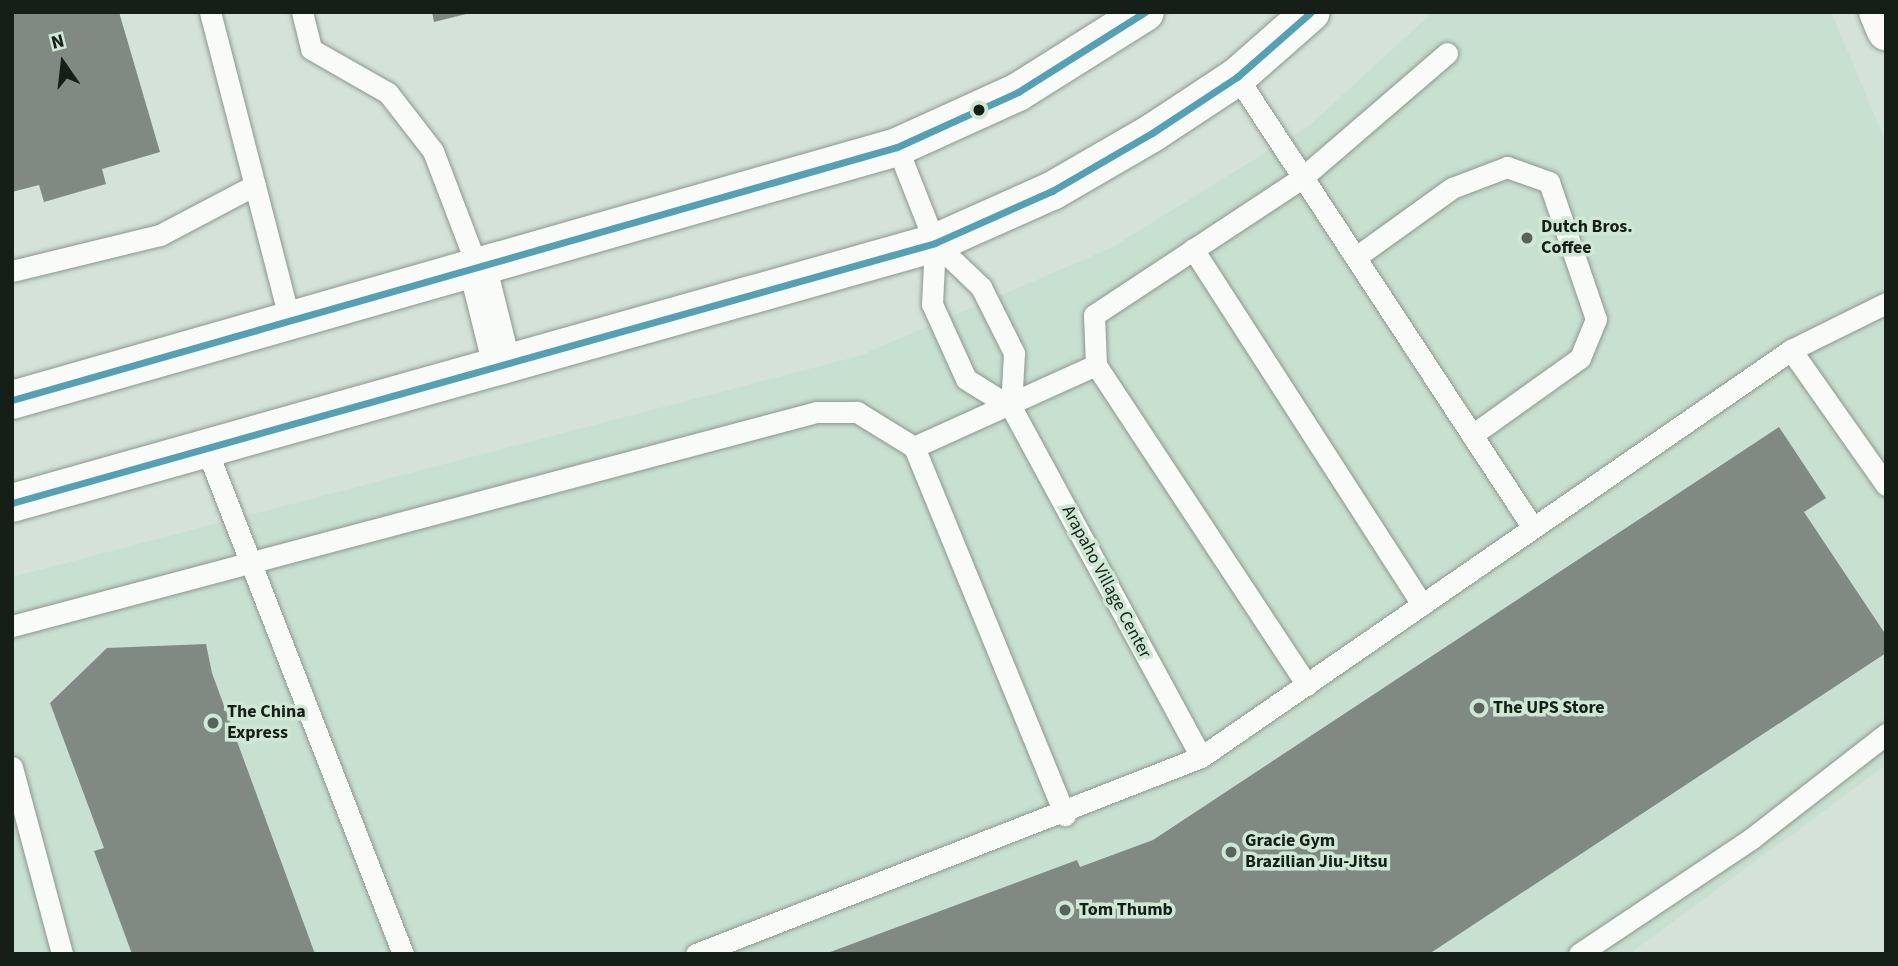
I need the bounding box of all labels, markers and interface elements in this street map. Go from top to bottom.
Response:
north arrow [28,28,98,98]
text: N [48,28,67,57]
unlabelled marker [972,103,986,117]
place label: Dutch Bros. Coffee [1541,217,1633,260]
marker: Dutch Bros. Coffee [1519,230,1535,246]
street label: Arapaho Village Center [1057,502,1155,662]
place label: The UPS Store [1493,697,1605,719]
marker: The UPS Store [1471,700,1487,716]
place label: The China Express [227,702,306,744]
marker: The China Express [205,715,221,731]
place label: Gracie Gym Brazilian Jiu-Jitsu [1245,831,1388,874]
marker: Gracie Gym Brazilian Jiu-Jitsu [1223,844,1239,860]
place label: Tom Thumb [1079,899,1173,921]
marker: Tom Thumb [1057,902,1073,918]

